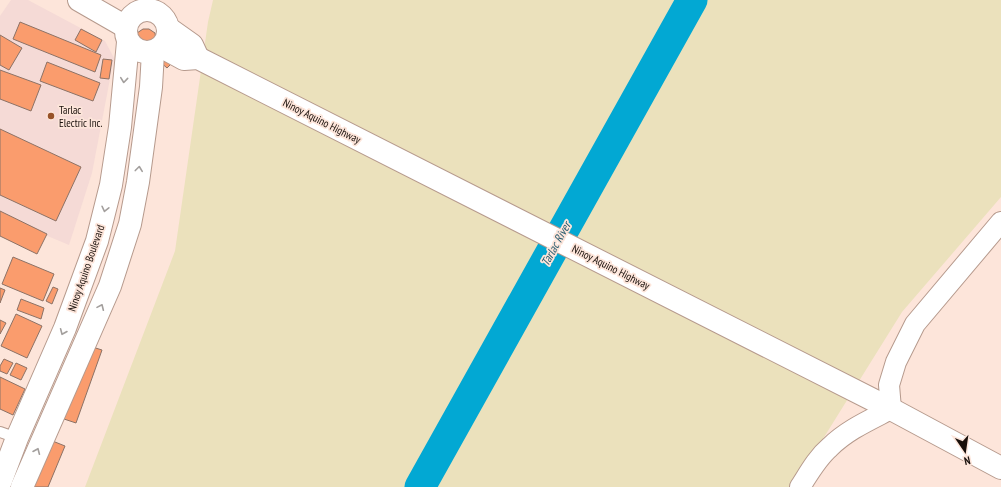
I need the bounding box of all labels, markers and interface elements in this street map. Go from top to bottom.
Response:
one-way arrow [120,77,129,84]
street label: Ninoy Aquino Highway [281,95,364,147]
place label: Tarlac Electric Inc. [59,103,102,130]
marker: Tarlac Electric Inc. [46,111,56,121]
one-way arrow [135,165,144,172]
one-way arrow [101,205,110,212]
water label: Tarlac River [537,218,575,268]
street label: Ninoy Aquino Boulevard [65,223,107,313]
street label: Ninoy Aquino Highway [570,241,653,293]
one-way arrow [96,303,104,311]
one-way arrow [60,328,68,335]
north arrow [945,431,985,471]
one-way arrow [32,448,40,456]
text: N [963,453,972,468]

